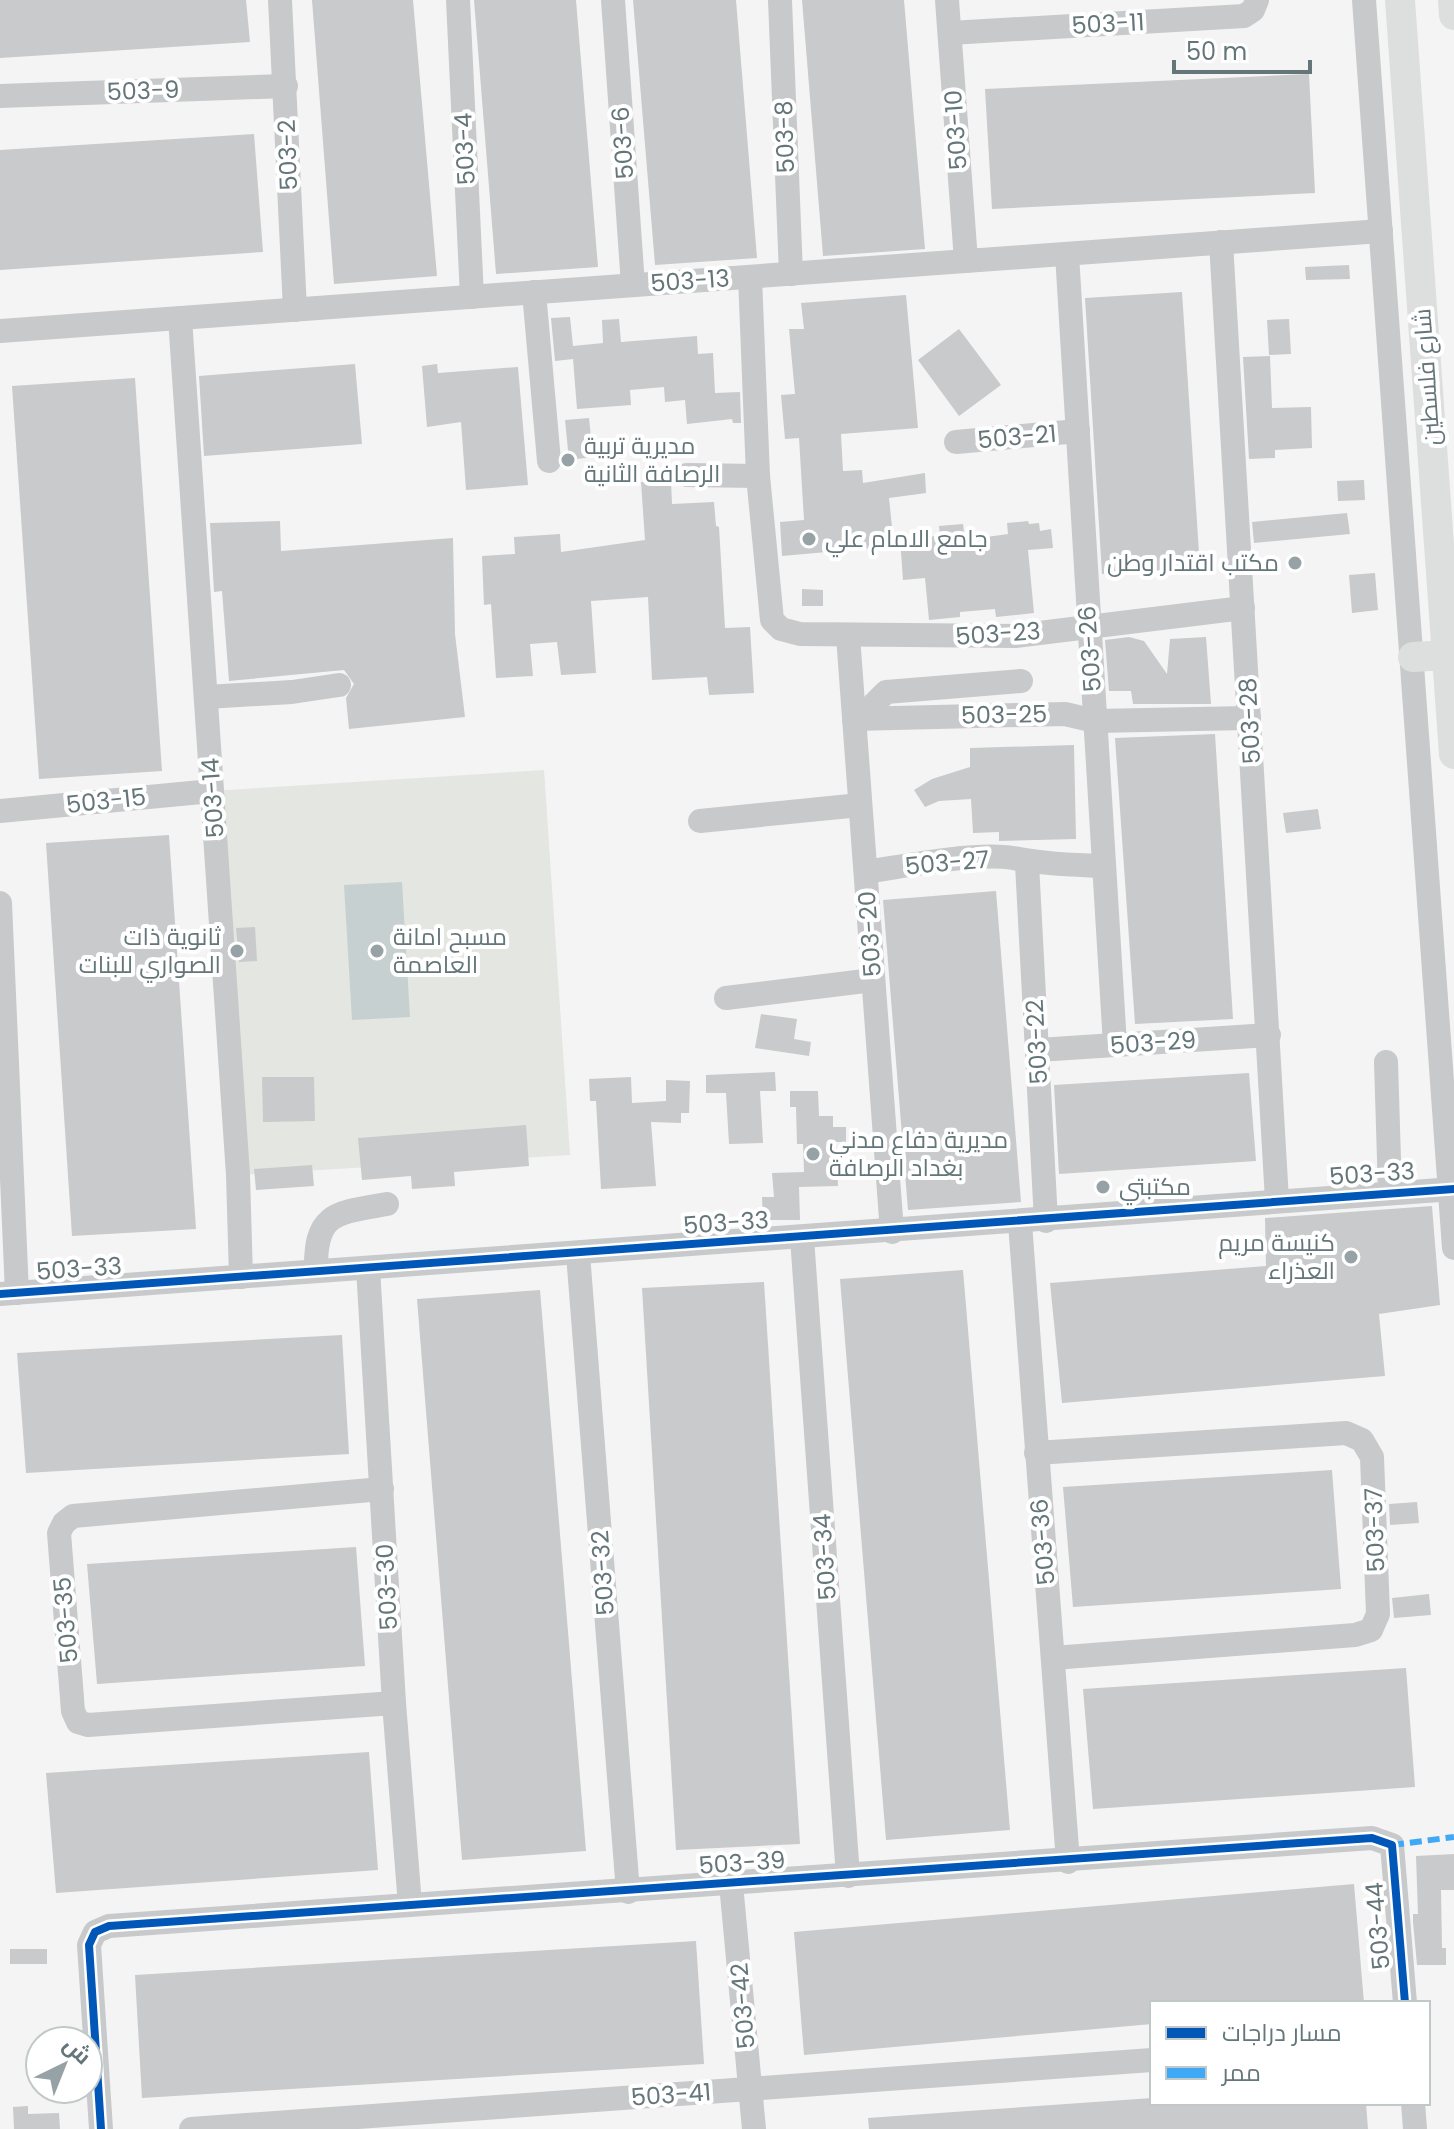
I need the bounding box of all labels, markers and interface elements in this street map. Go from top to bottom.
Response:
street label: 503-11 [1071,5,1145,42]
scale bar [1174,24,1310,74]
text: 50 m [1186,35,1247,68]
street label: 503-9 [106,73,180,108]
street label: 503-10 [936,89,975,171]
street label: 503-8 [767,100,802,174]
street label: 503-6 [604,106,641,180]
street label: 503-4 [446,112,483,186]
street label: 503-2 [270,119,305,191]
street label: 503-13 [649,261,731,300]
street label: شارع فلسطين [1405,307,1448,447]
street label: 503-21 [976,417,1058,456]
place label: مديرية تربية الرصافة الثانية [584,429,720,490]
marker: مديرية تربية الرصافة الثانية [559,451,577,469]
place label: جامع الامام علي [825,522,988,558]
marker: جامع الامام علي [800,530,818,548]
place label: مكتب اقتدار وطن [1107,546,1279,579]
marker: مكتب اقتدار وطن [1286,554,1304,572]
street label: 503-26 [1070,605,1109,693]
street label: 503-23 [954,614,1042,653]
street label: 503-28 [1231,677,1268,765]
street label: 503-25 [961,697,1047,732]
street label: 503-14 [193,757,232,839]
street label: 503-15 [64,780,148,821]
street label: 503-27 [903,842,990,883]
street label: 503-20 [850,890,889,978]
place label: ثانوية ذات الصواري للبنات [79,920,222,983]
place label: مسبح امانة العاصمة [393,920,507,981]
marker: ثانوية ذات الصواري للبنات [228,942,246,960]
marker: مسبح امانة العاصمة [368,942,386,960]
street label: 503-22 [1018,999,1055,1085]
street label: 503-29 [1109,1023,1197,1062]
place label: مديرية دفاع مدني بغداد الرصافة [829,1123,1008,1184]
marker: مديرية دفاع مدني بغداد الرصافة [804,1145,822,1163]
street label: 503-33 [1328,1154,1416,1193]
place label: مكتبتي [1119,1170,1191,1206]
marker: مكتبتي [1094,1178,1112,1196]
street label: 503-33 [682,1203,770,1242]
place label: كنيسة مريم العذراء [1218,1226,1335,1287]
marker: كنيسة مريم العذراء [1342,1248,1360,1266]
street label: 503-33 [35,1249,123,1288]
street label: 503-37 [1357,1487,1392,1573]
street label: 503-36 [1022,1497,1063,1587]
street label: 503-34 [805,1513,844,1601]
street label: 503-32 [583,1529,622,1617]
street label: 503-30 [368,1543,405,1631]
street label: 503-35 [45,1575,86,1665]
street label: 503-39 [698,1843,786,1882]
street label: 503-44 [1357,1881,1398,1971]
street label: 503-42 [722,1962,763,2051]
legend [1150,2001,1430,2105]
text: مسار دراجات [1222,2016,1342,2049]
north arrow [24,2025,104,2105]
text: ش [56,2030,98,2072]
text: ممر [1220,2056,1261,2089]
street label: 503-41 [630,2075,712,2114]

